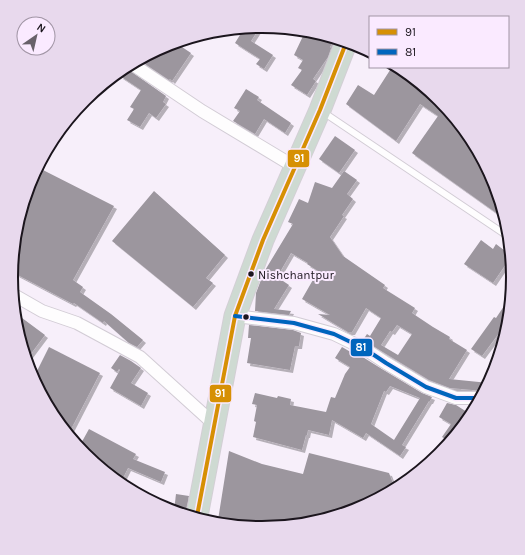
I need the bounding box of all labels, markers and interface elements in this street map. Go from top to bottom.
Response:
north arrow [16,16,56,56]
legend [369,16,509,68]
text: N [34,21,48,36]
text: 91 [405,25,416,39]
text: 81 [405,45,416,59]
line badge: 91 [287,149,310,168]
text: 91 [294,152,304,165]
place label: Nishchantpur [258,268,334,282]
marker: Nishchantpur [246,269,256,279]
unlabelled marker [241,312,251,322]
line badge: 81 [350,338,373,357]
text: 81 [355,341,367,354]
line badge: 91 [209,384,232,403]
text: 91 [215,387,225,400]

